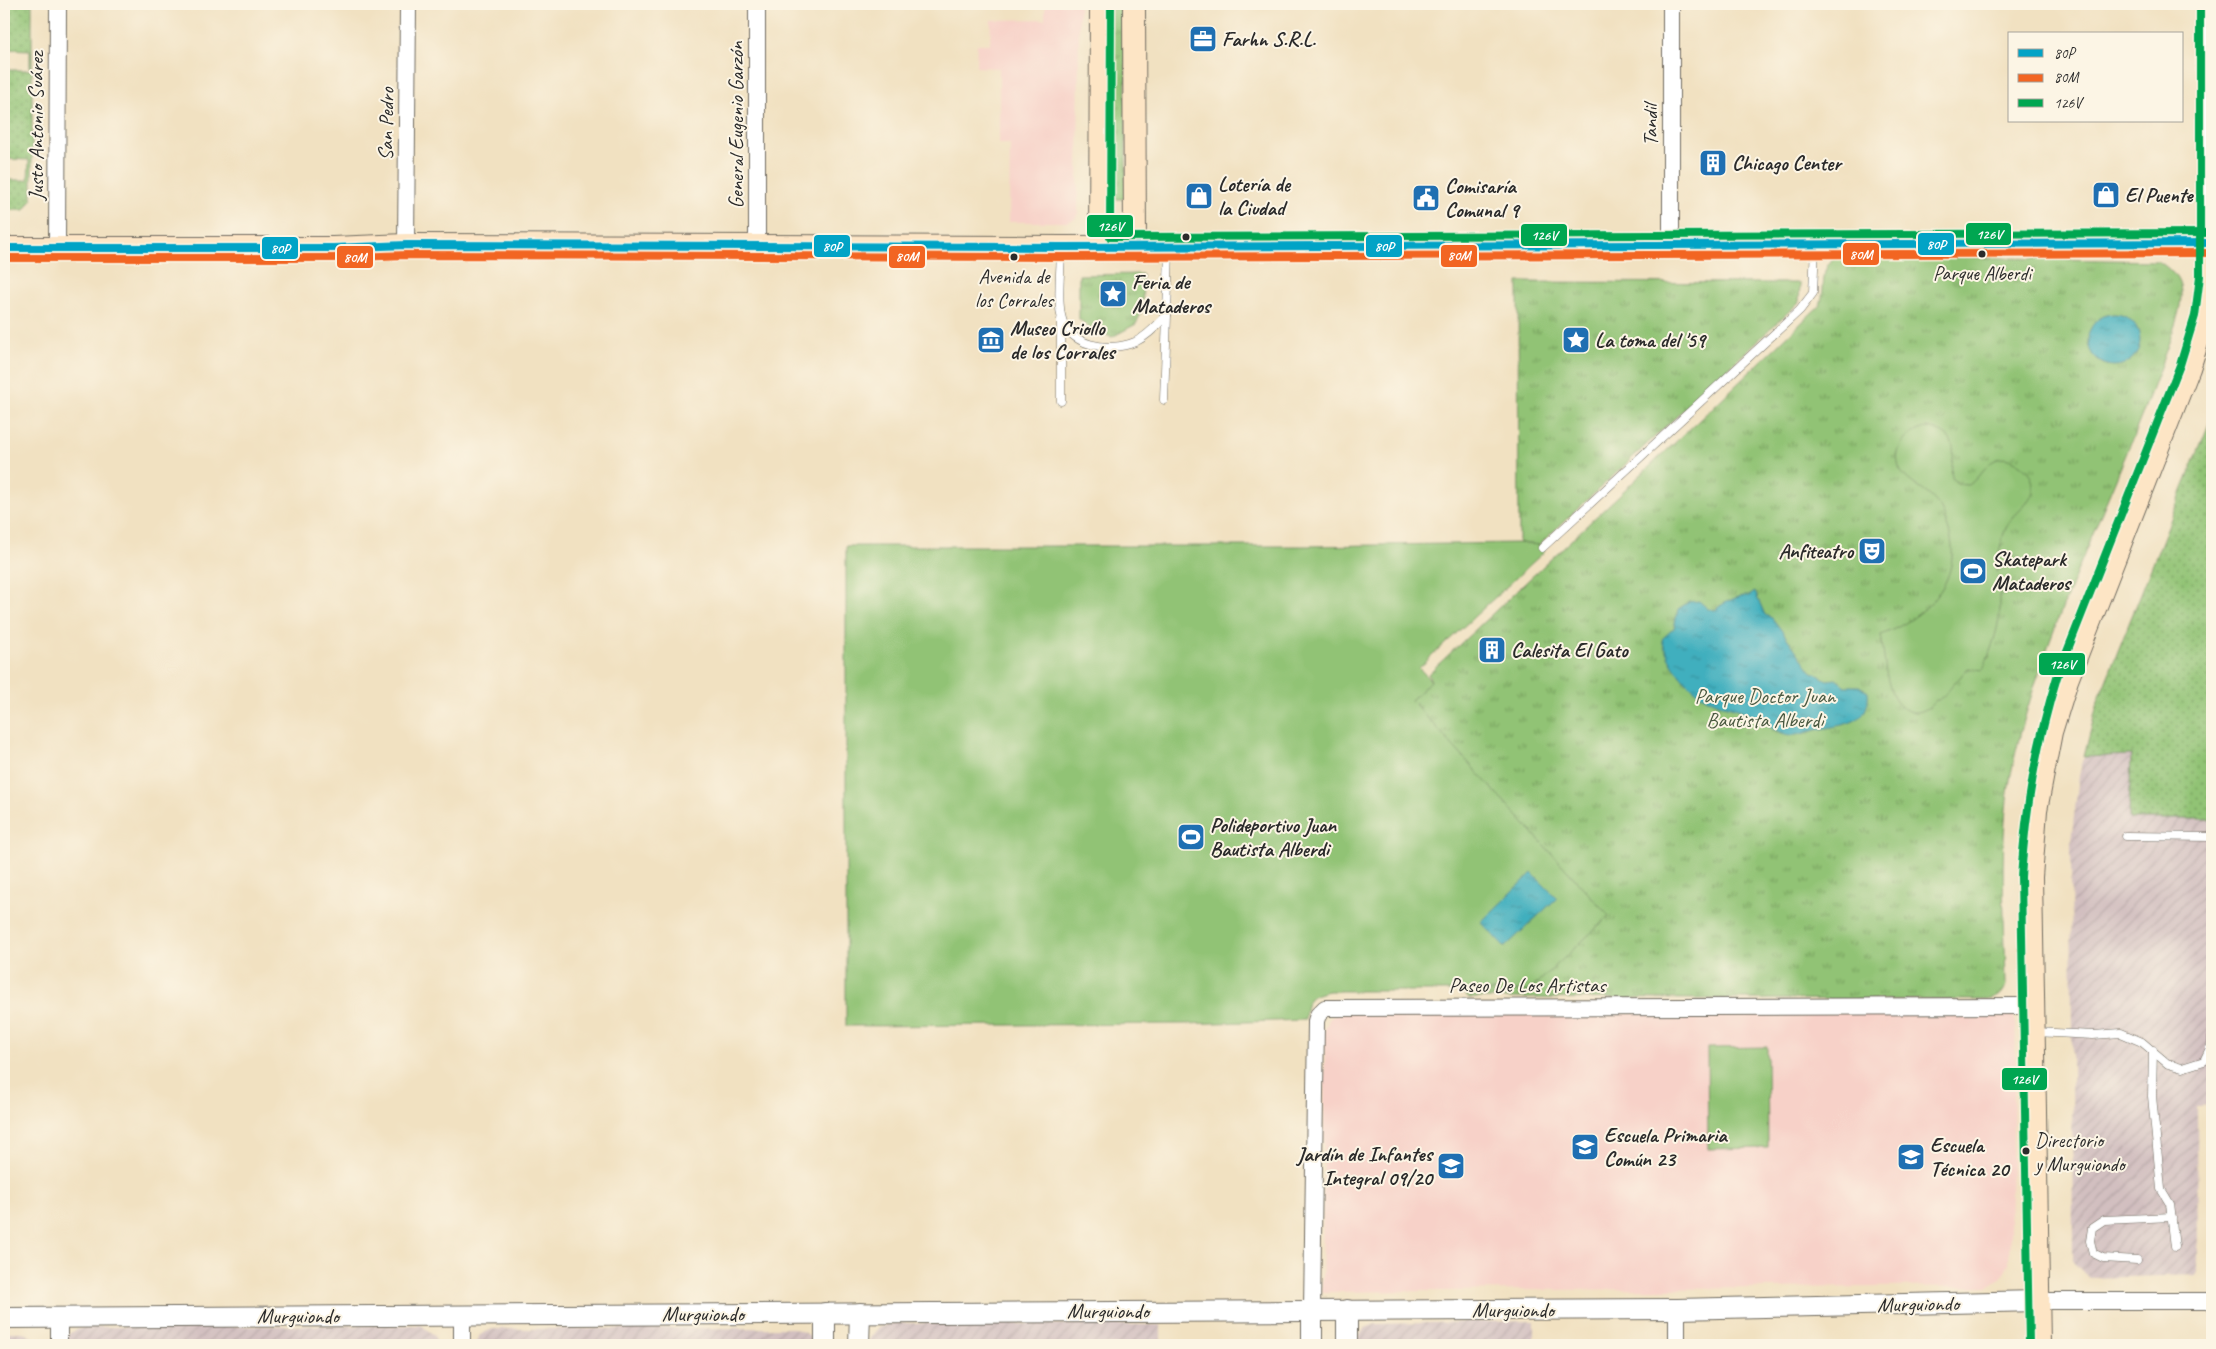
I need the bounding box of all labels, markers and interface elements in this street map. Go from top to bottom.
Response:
office icon: Farhn S.R.L. [1188,24,1218,54]
place label: Farhn S.R.L. [1222,26,1317,52]
legend [2008,32,2184,122]
street label: General Eugenio Garzón [723,41,749,208]
text: 80P [2054,44,2077,63]
street label: Justo Antonio Suárez [23,49,49,201]
text: 80M [2054,68,2080,87]
street label: San Pedro [372,86,400,161]
text: 126V [2054,94,2084,113]
street label: Tandil [1637,101,1663,146]
building icon: Chicago Center [1698,148,1728,178]
place label: Chicago Center [1732,150,1843,176]
place label: Lotería de la Ciudad [1218,171,1292,221]
place label: Comisaría Comunal 9 [1445,173,1522,223]
shop icon: El Puente [2091,180,2121,210]
shop icon: Lotería de la Ciudad [1184,181,1214,211]
place label: El Puente [2125,182,2195,208]
public building icon: Comisaría Comunal 9 [1411,183,1441,213]
line badge: 126V [1086,214,1134,238]
text: 126V [1097,218,1126,235]
line badge: 126V [1965,222,2012,246]
line badge: 126V [1520,223,1568,247]
text: 126V [1976,226,2005,243]
text: 126V [1531,227,1560,244]
unlabelled marker [1181,232,1191,242]
line badge: 80P [1917,232,1955,256]
line badge: 80P [813,234,851,258]
line badge: 80P [1365,234,1403,258]
line badge: 80P [261,236,299,260]
text: 80P [1926,236,1948,253]
text: 80P [822,238,844,255]
text: 80P [1374,238,1396,255]
text: 80P [270,240,292,257]
line badge: 80M [1842,242,1880,266]
line badge: 80M [1440,244,1478,268]
line badge: 80M [336,245,374,269]
line badge: 80M [888,245,926,269]
text: 80M [1850,246,1874,263]
text: 80M [1448,247,1472,264]
text: 80M [896,248,920,265]
text: 80M [344,249,368,266]
marker: Parque Alberdi [1977,249,1987,259]
marker: Avenida de los Corrales [1009,252,1019,262]
place label: Parque Alberdi [1933,261,2033,286]
place label: Avenida de los Corrales [975,264,1055,313]
place label: Feria de Mataderos [1132,269,1213,319]
place icon: Feria de Mataderos [1098,279,1128,309]
place label: Museo Criollo de los Corrales [1010,315,1117,365]
museum icon: Museo Criollo de los Corrales [976,325,1006,355]
place icon: La toma del '59 [1561,325,1591,355]
place label: La toma del '59 [1595,327,1708,353]
theatre icon: Anfiteatro [1857,536,1887,566]
place label: Anfiteatro [1779,538,1854,564]
place label: Skatepark Mataderos [1992,546,2073,596]
sports icon: Skatepark Mataderos [1958,556,1988,586]
building icon: Calesita El Gato [1477,635,1507,665]
place label: Calesita El Gato [1511,637,1629,663]
line badge: 126V [2038,652,2086,676]
text: 126V [2049,656,2078,673]
park label: Parque Doctor Juan Bautista Alberdi [1695,683,1837,733]
place label: Polideportivo Juan Bautista Alberdi [1210,812,1337,862]
sports icon: Polideportivo Juan Bautista Alberdi [1176,822,1206,852]
street label: Paseo De Los Artistas [1449,972,1607,998]
line badge: 126V [2001,1067,2048,1091]
text: 126V [2011,1071,2040,1088]
place label: Escuela Primaria Común 23 [1604,1122,1728,1172]
place label: Directorio y Murguiondo [2034,1128,2127,1177]
school or university icon: Escuela Primaria Común 23 [1570,1132,1600,1162]
place label: Escuela Técnica 20 [1930,1132,2011,1182]
place label: Jardín de Infantes Integral 09/20 [1295,1141,1435,1191]
school or university icon: Escuela Técnica 20 [1896,1142,1926,1172]
marker: Directorio y Murguiondo [2021,1146,2031,1156]
school or university icon: Jardín de Infantes Integral 09/20 [1436,1151,1466,1181]
street label: Murguiondo [1877,1290,1962,1318]
street label: Murguiondo [1472,1297,1557,1323]
street label: Murguiondo [1067,1298,1152,1324]
street label: Murguiondo [662,1301,747,1327]
street label: Murguiondo [257,1303,342,1329]

